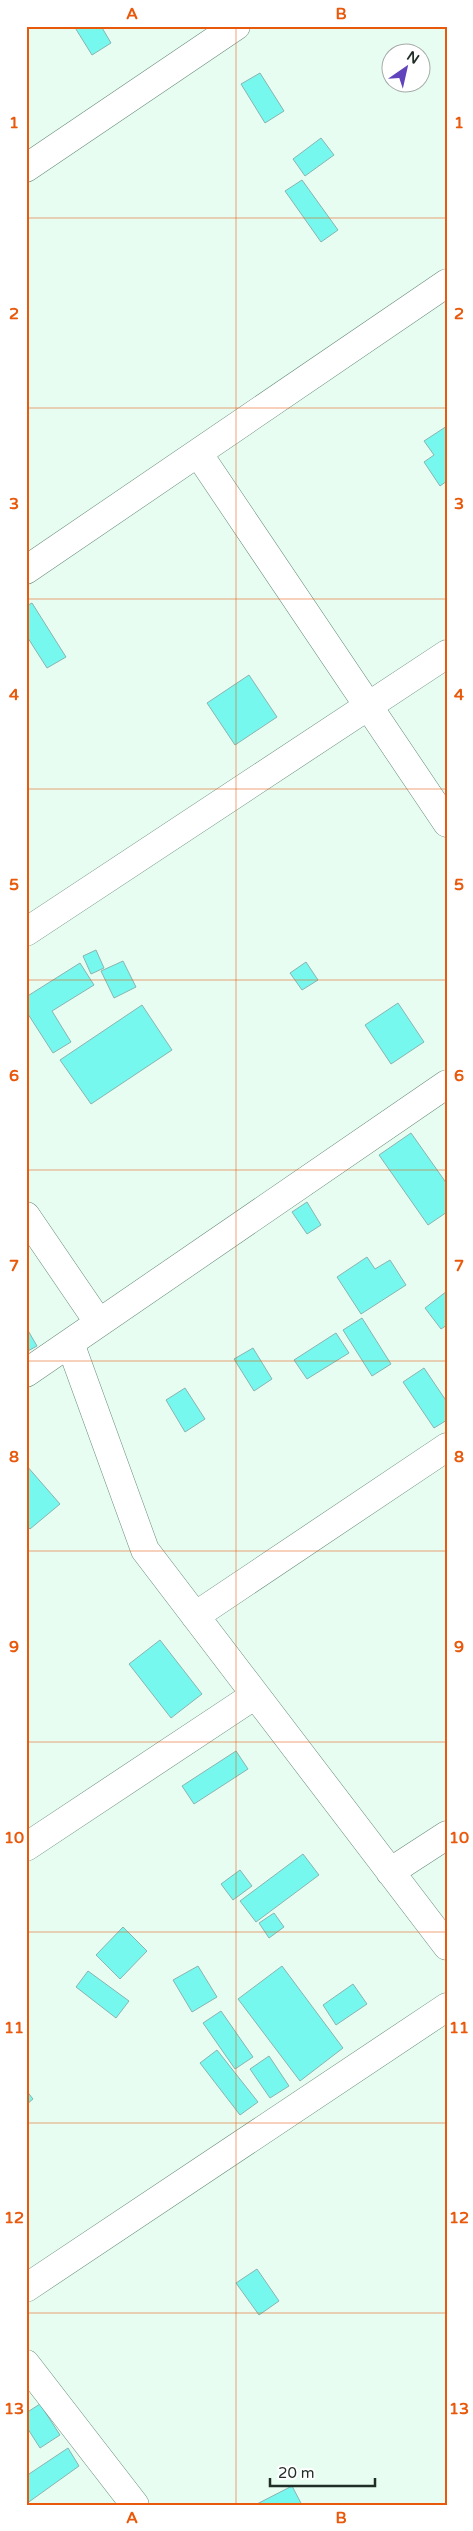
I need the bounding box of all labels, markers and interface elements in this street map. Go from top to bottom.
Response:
text: A [126,4,138,24]
text: B [335,4,347,24]
north arrow [380,42,430,92]
text: N [404,47,422,68]
text: 1 [9,113,19,133]
text: 1 [454,113,464,133]
text: 2 [9,304,19,324]
text: 2 [454,304,464,324]
text: 3 [9,494,19,514]
text: 3 [454,494,464,514]
text: 4 [9,685,19,705]
text: 4 [454,685,464,705]
text: 5 [9,875,19,895]
text: 5 [454,875,464,895]
text: 6 [9,1066,19,1086]
text: 6 [454,1066,464,1086]
text: 7 [9,1256,19,1276]
text: 7 [454,1256,464,1276]
text: 8 [9,1447,19,1467]
text: 8 [454,1447,464,1467]
text: 9 [9,1637,19,1657]
text: 9 [454,1637,464,1657]
text: 10 [4,1828,24,1848]
text: 10 [449,1828,469,1848]
text: 11 [4,2018,24,2038]
text: 11 [449,2018,469,2038]
text: 12 [4,2208,24,2228]
text: 12 [449,2208,469,2228]
text: 13 [4,2399,24,2419]
text: 13 [449,2399,469,2419]
scale bar [270,2456,376,2488]
text: 20 m [278,2464,315,2482]
text: A [126,2508,138,2528]
text: B [335,2508,347,2528]

